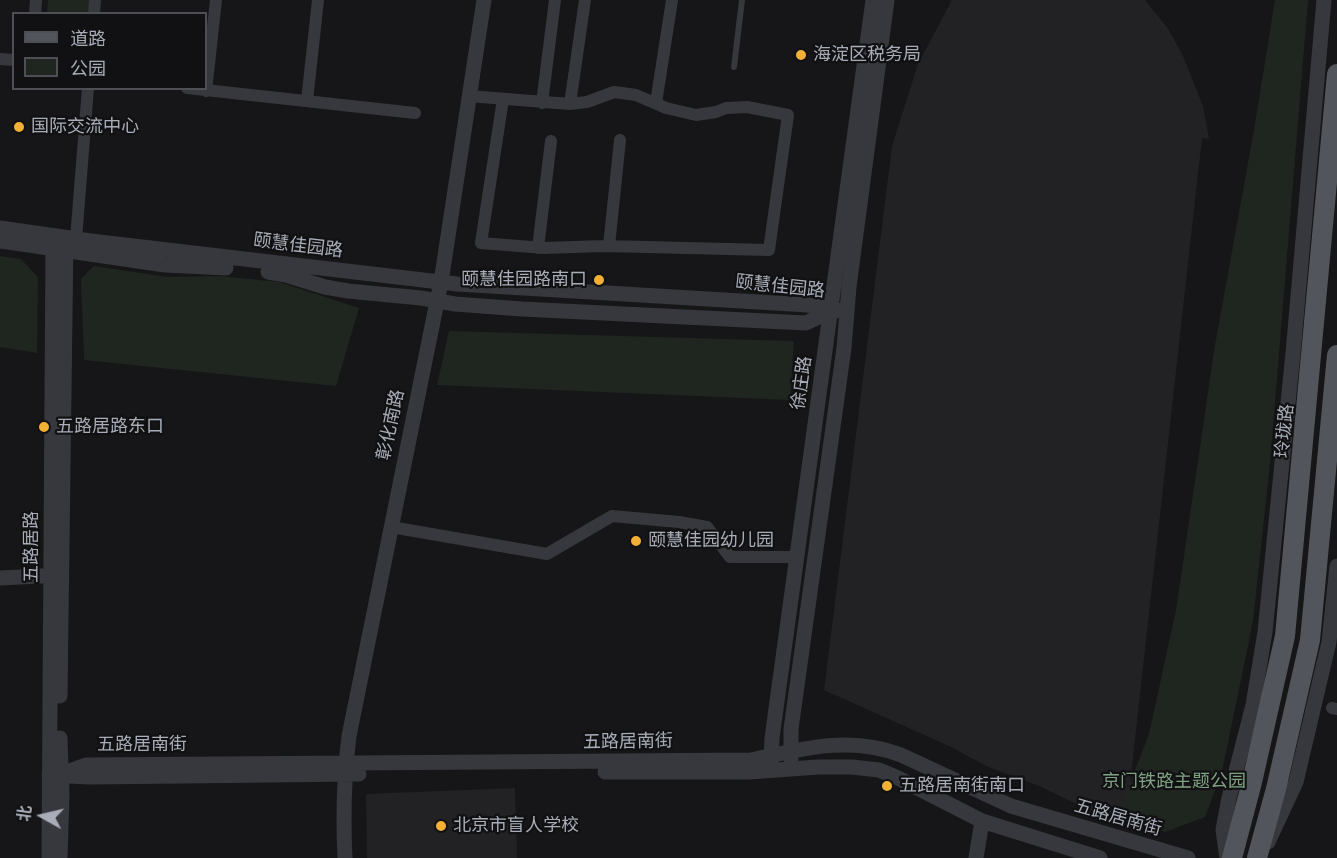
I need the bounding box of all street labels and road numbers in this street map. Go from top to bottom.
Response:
street label: 颐慧佳园路 [252,230,344,262]
street label: 颐慧佳园路 [734,272,826,302]
street label: 徐庄路 [788,355,816,411]
street label: 彰化南路 [373,388,409,462]
street label: 玲珑路 [1271,403,1299,459]
street label: 五路居路 [21,511,43,583]
street label: 五路居南街 [583,730,673,754]
street label: 五路居南街 [97,734,187,756]
street label: 五路居南街 [1072,795,1164,841]

